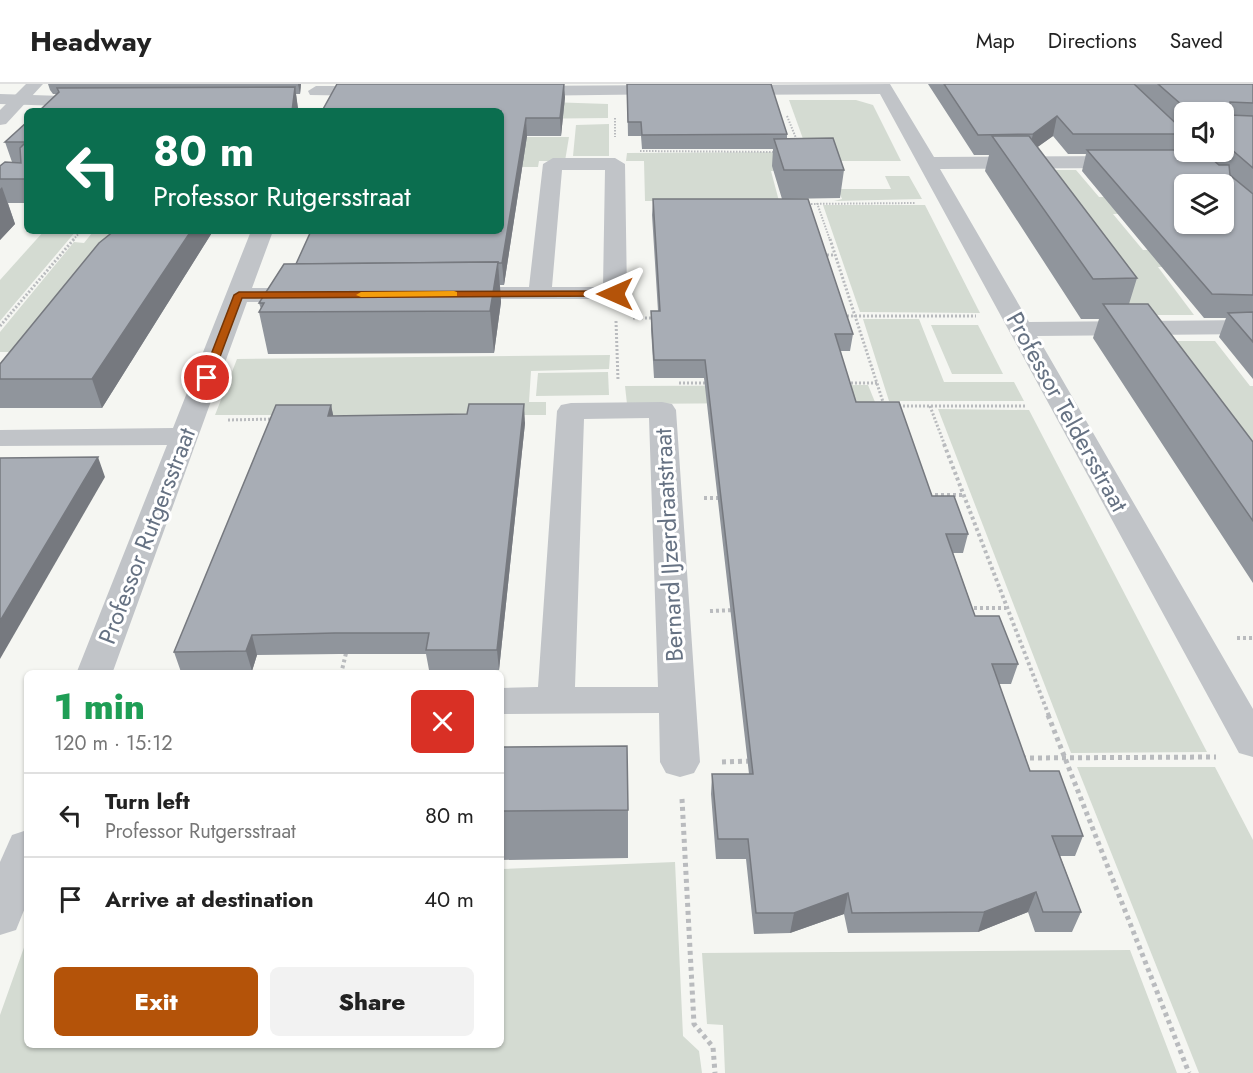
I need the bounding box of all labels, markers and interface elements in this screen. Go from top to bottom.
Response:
text: Headway [30,21,151,62]
text: Map [976,26,1015,56]
text: Directions [1048,26,1137,56]
text: Saved [1170,26,1223,56]
map controls [1174,102,1234,234]
button: sound [1174,102,1234,162]
text: 80 m [153,121,254,182]
icon: left [54,132,132,210]
button: layers [1174,174,1234,234]
text: Professor Rutgersstraat [153,177,411,216]
position arrow [583,262,647,326]
street label: Professor Teldersstraat [998,305,1137,518]
pin [181,352,232,403]
icon: arrive [190,361,223,394]
street label: Professor Rutgersstraat [89,422,204,649]
street label: Bernard IJzerdraatstraat [645,427,692,663]
text: 1 min [54,680,145,732]
button: close [411,690,474,753]
text: 120 m · 15:12 [54,729,173,758]
text: Turn left [105,785,190,817]
icon: left [54,799,87,832]
text: 80 m [425,799,474,831]
text: Professor Rutgersstraat [105,817,296,846]
icon: arrive [54,883,87,916]
text: Arrive at destination [105,883,314,915]
text: 40 m [424,883,474,915]
button: Exit [54,967,258,1036]
button: Share [270,967,474,1036]

